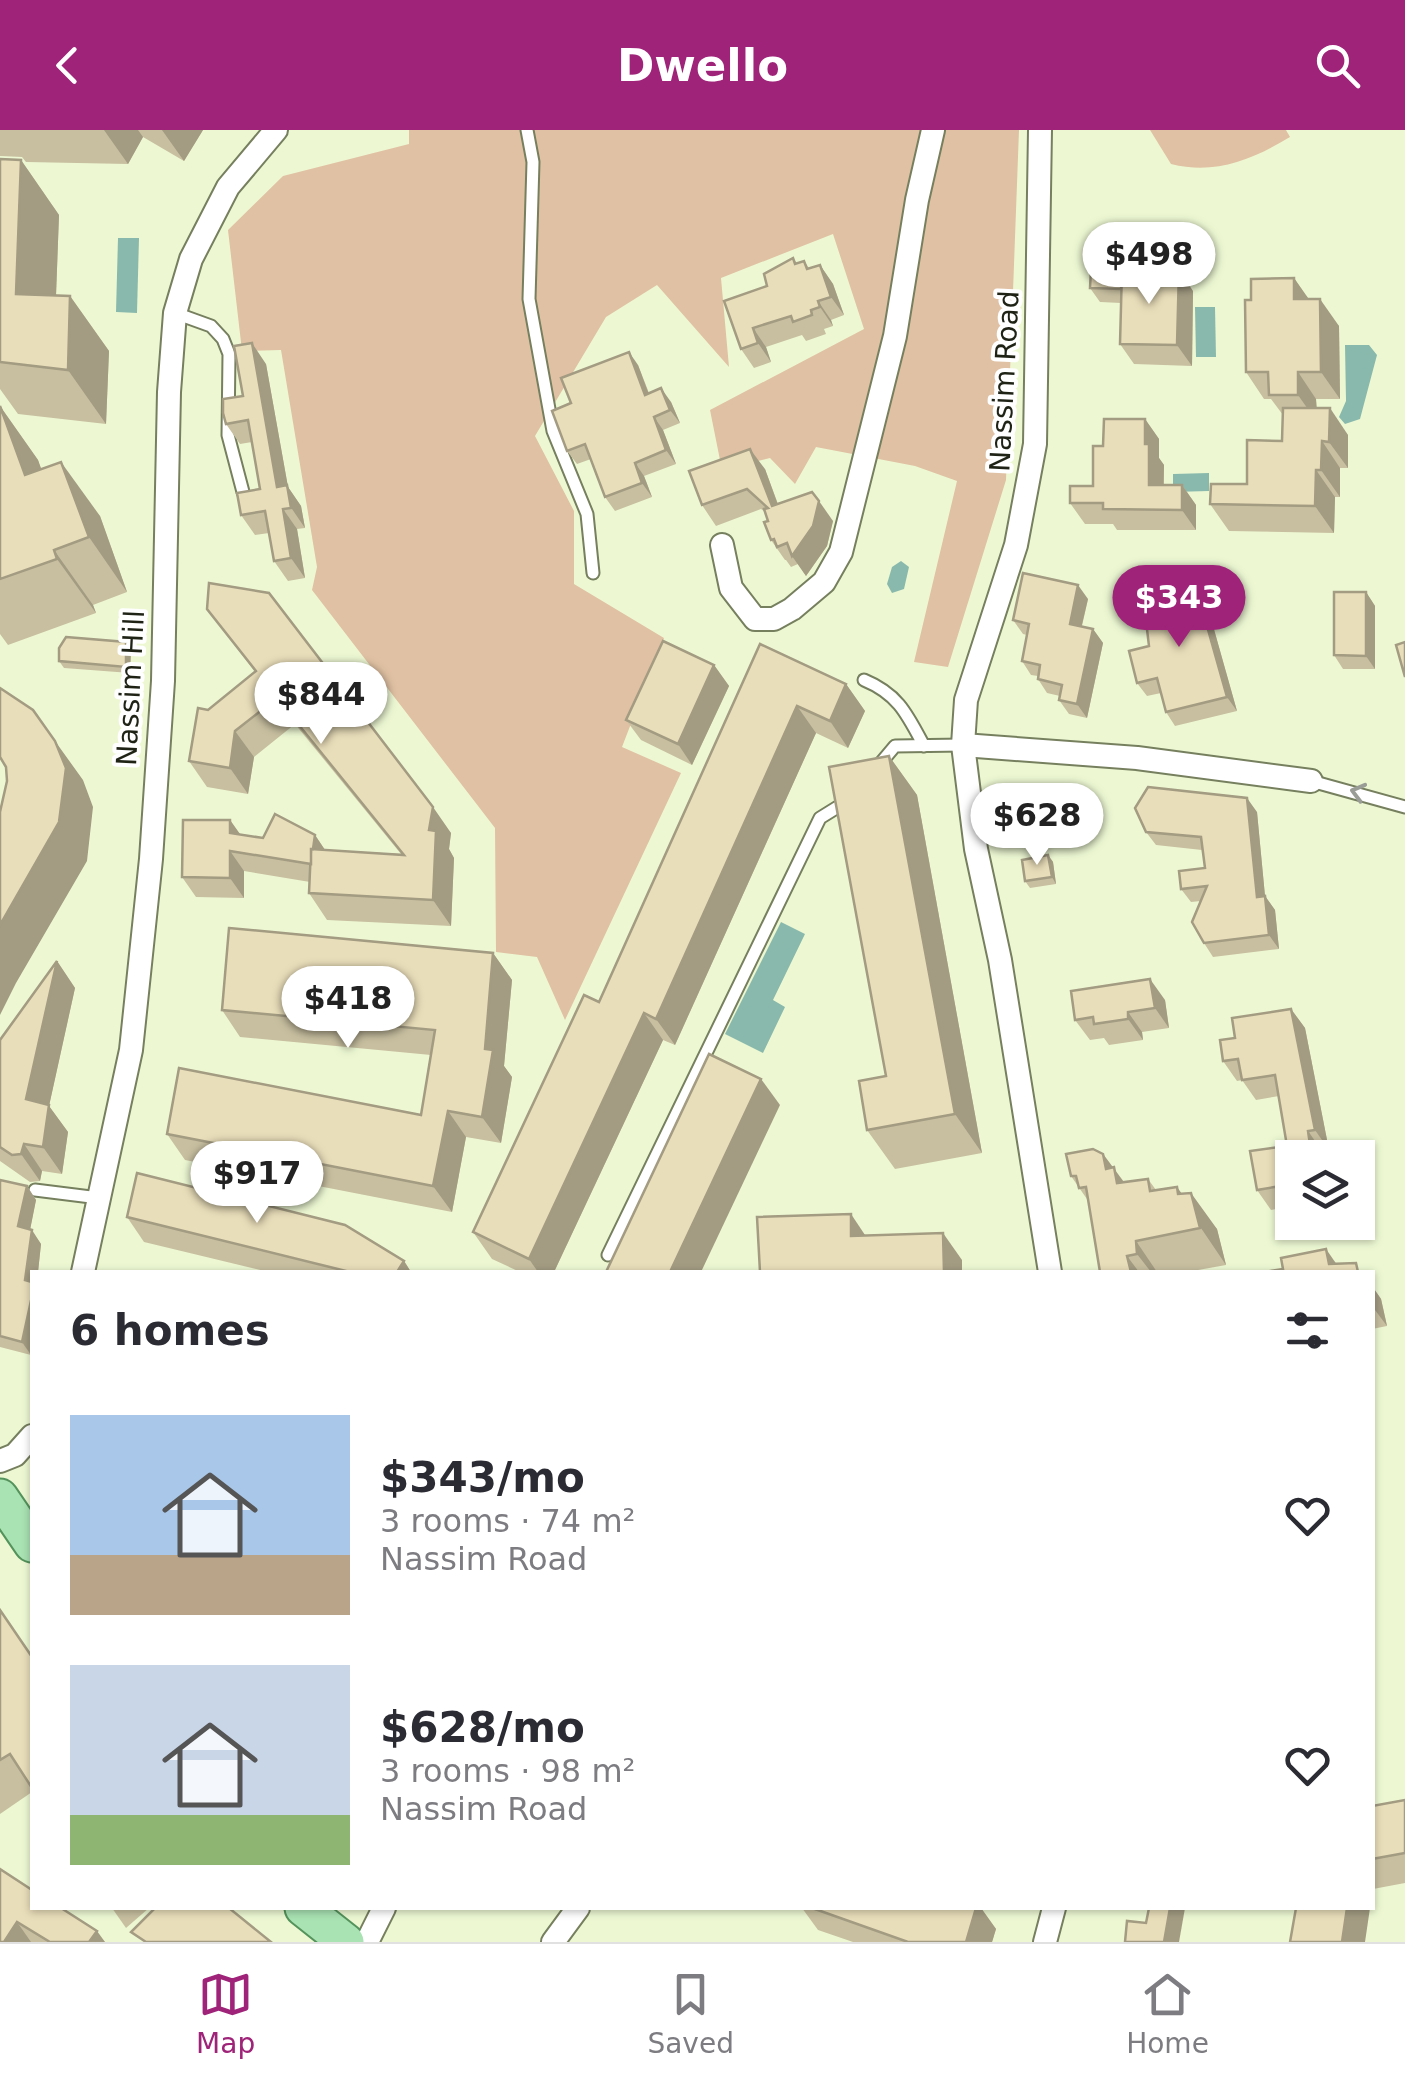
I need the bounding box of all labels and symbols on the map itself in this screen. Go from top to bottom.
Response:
pin: $498 [1090,222,1208,307]
street label: Nassim Road [983,290,1026,473]
pin: $343 [1120,565,1238,650]
street label: Nassim Hill [110,609,151,767]
pin: $844 [262,662,380,747]
pin: $628 [978,783,1096,868]
one-way arrow [1351,783,1368,804]
pin: $418 [289,966,407,1051]
pin: $917 [198,1141,316,1226]

